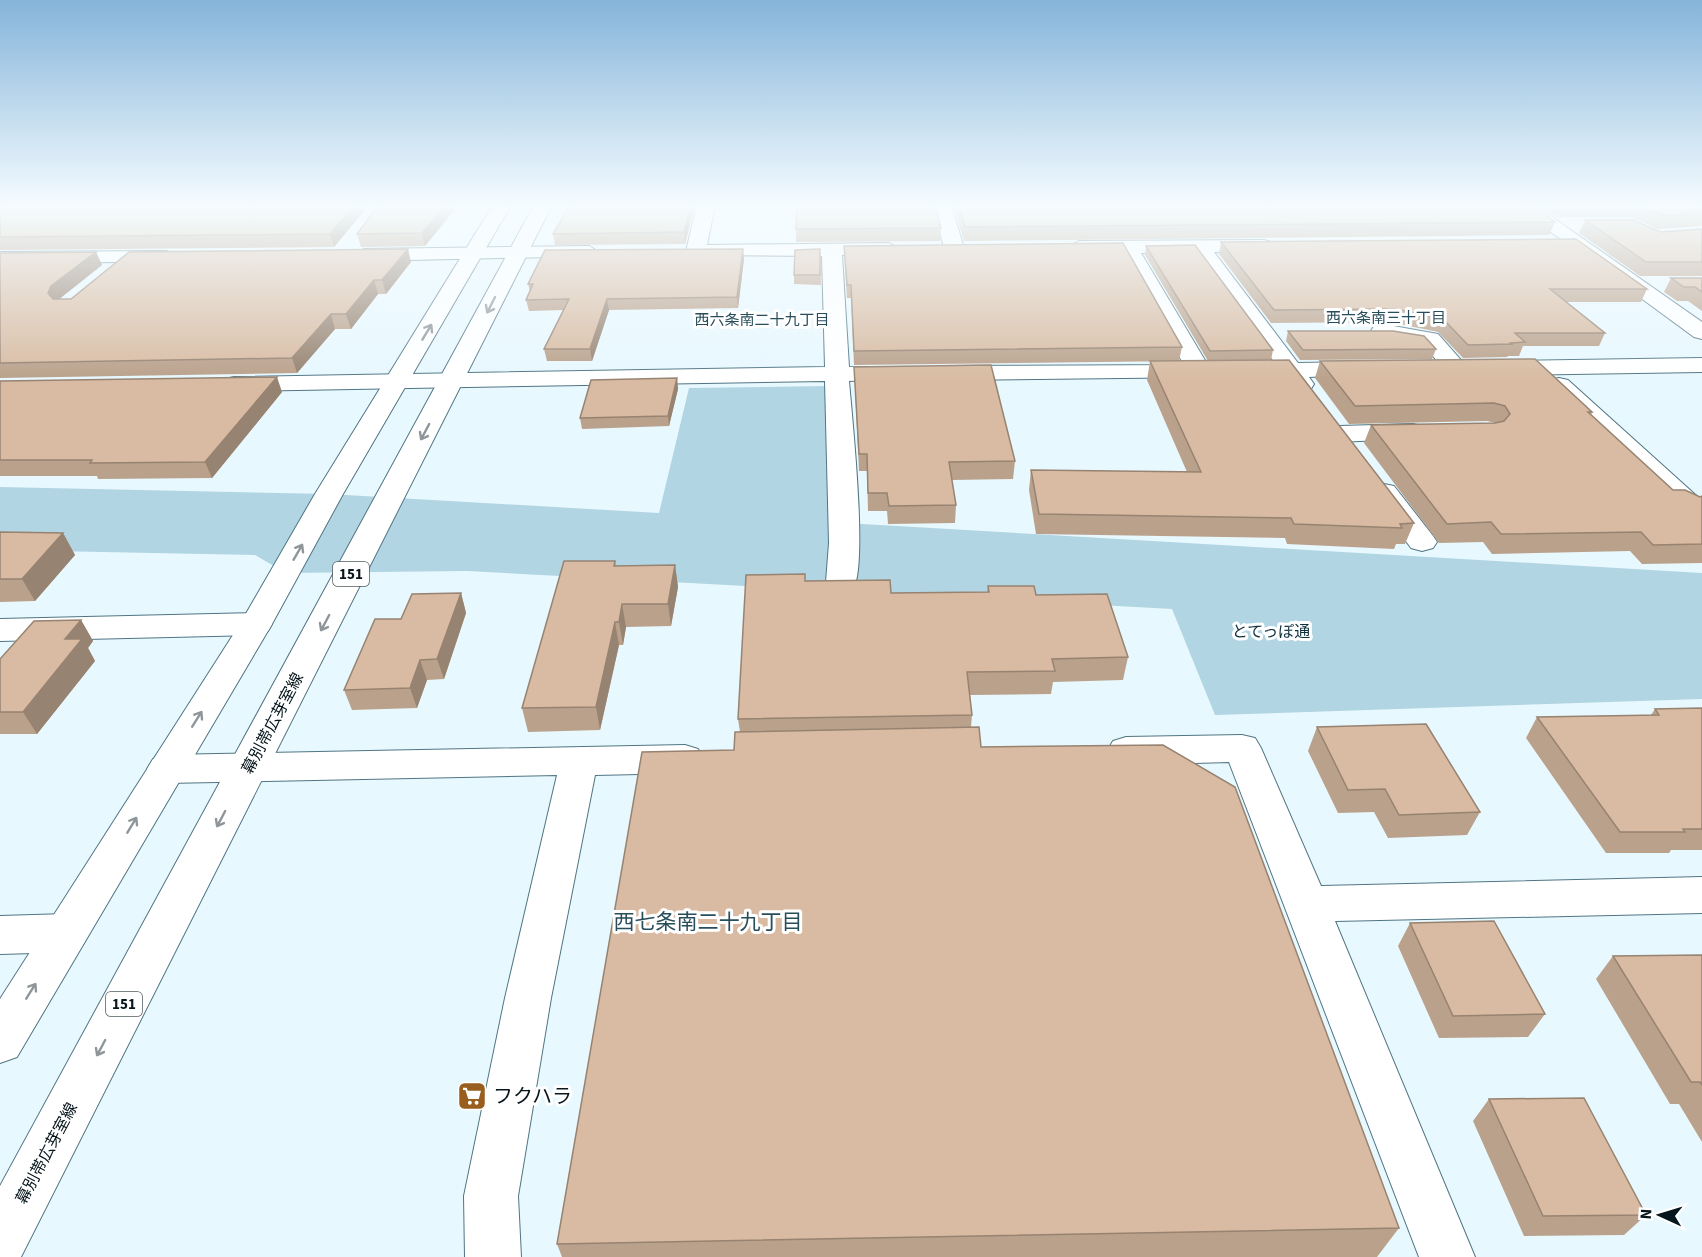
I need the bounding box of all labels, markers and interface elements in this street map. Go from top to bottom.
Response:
one-way arrow [485,296,497,314]
district label: 西六条南三十丁目 [1326,308,1446,329]
district label: 西六条南二十九丁目 [694,310,830,331]
one-way arrow [421,324,433,341]
one-way arrow [419,423,431,440]
one-way arrow [292,544,304,561]
road number: 151 [333,562,369,586]
one-way arrow [319,614,330,632]
park label: とてっぽ通 [1232,621,1310,643]
street label: 幕別帯広芽室線 [237,669,309,778]
one-way arrow [191,711,203,728]
one-way arrow [215,810,227,827]
one-way arrow [127,817,139,834]
district label: 西七条南二十九丁目 [614,907,803,937]
one-way arrow [24,983,37,1000]
road number: 151 [106,992,142,1016]
one-way arrow [95,1038,106,1056]
supermarket icon: フクハラ [456,1080,488,1112]
place label: フクハラ [493,1083,572,1111]
street label: 幕別帯広芽室線 [11,1099,83,1208]
north arrow [1630,1185,1690,1245]
text: N [1635,1208,1657,1220]

